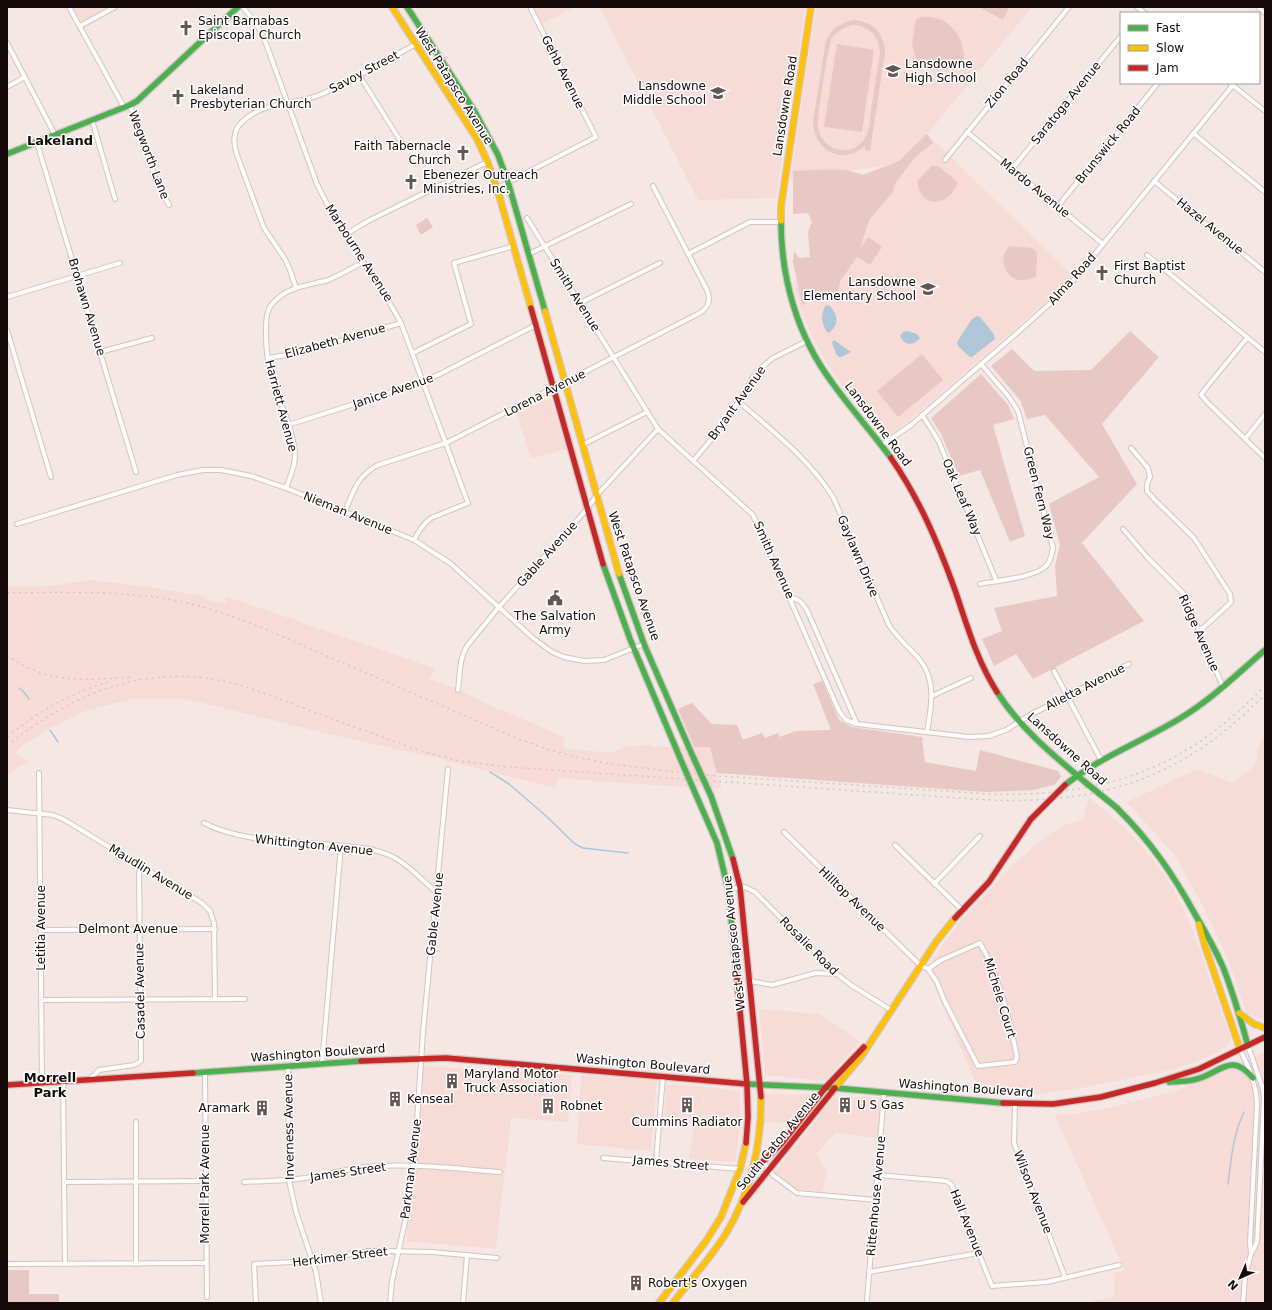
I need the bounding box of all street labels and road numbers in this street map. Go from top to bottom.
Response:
street label: West Patapsco Avenue [412,25,496,147]
street label: Gehb Avenue [539,33,587,111]
street label: Savoy Street [327,48,401,96]
street label: Lansdowne Road [770,55,800,157]
street label: Zion Road [983,55,1031,111]
street label: Saratoga Avenue [1028,59,1104,147]
street label: Brunswick Road [1073,104,1143,186]
street label: Wegworth Lane [126,109,172,201]
street label: Mardo Avenue [997,156,1073,220]
street label: Hazel Avenue [1174,195,1246,257]
street label: Marbourne Avenue [322,202,396,304]
street label: Alma Road [1045,250,1099,308]
street label: Smith Avenue [547,256,603,334]
street label: Brohawn Avenue [66,257,108,357]
street label: Elizabeth Avenue [283,321,387,361]
street label: Harriett Avenue [262,359,300,453]
street label: Bryant Avenue [705,363,769,443]
street label: Lorena Avenue [502,367,588,419]
street label: Janice Avenue [350,371,435,412]
street label: Lansdowne Road [842,379,914,469]
street label: Green Fern Way [1021,445,1057,541]
street label: Oak Leaf Way [939,456,985,538]
street label: Nieman Avenue [301,489,395,537]
street label: West Patapsco Avenue [605,510,663,642]
street label: Gaylawn Drive [834,513,882,599]
street label: Gable Avenue [514,518,580,590]
street label: Smith Avenue [751,519,797,601]
street label: Ridge Avenue [1176,592,1222,674]
street label: Alletta Avenue [1043,661,1127,713]
street label: Lansdowne Road [1025,710,1109,788]
street label: Whittington Avenue [254,832,374,858]
street label: Maudlin Avenue [106,841,196,903]
street label: Hilltop Avenue [816,864,888,934]
street label: Gable Avenue [424,872,446,956]
street label: West Patapsco Avenue [720,875,748,1011]
street label: Letitia Avenue [34,885,48,971]
street label: Rosalie Road [777,914,841,978]
street label: Delmont Avenue [78,922,178,936]
street label: Casadel Avenue [132,943,148,1039]
street label: Michele Court [981,956,1019,1040]
street label: Washington Boulevard [250,1041,386,1065]
street label: Washington Boulevard [575,1051,711,1077]
street label: Inverness Avenue [281,1074,297,1180]
street label: Washington Boulevard [898,1076,1034,1100]
street label: South Caton Avenue [734,1089,822,1193]
street label: Parkman Avenue [398,1118,424,1220]
street label: Morrell Park Avenue [198,1124,212,1244]
street label: Rittenhouse Avenue [864,1135,888,1257]
street label: Wilson Avenue [1011,1148,1055,1236]
street label: James Street [631,1153,710,1173]
street label: James Street [308,1160,387,1184]
street label: Hall Avenue [947,1187,987,1259]
street label: Herkimer Street [292,1244,389,1270]

